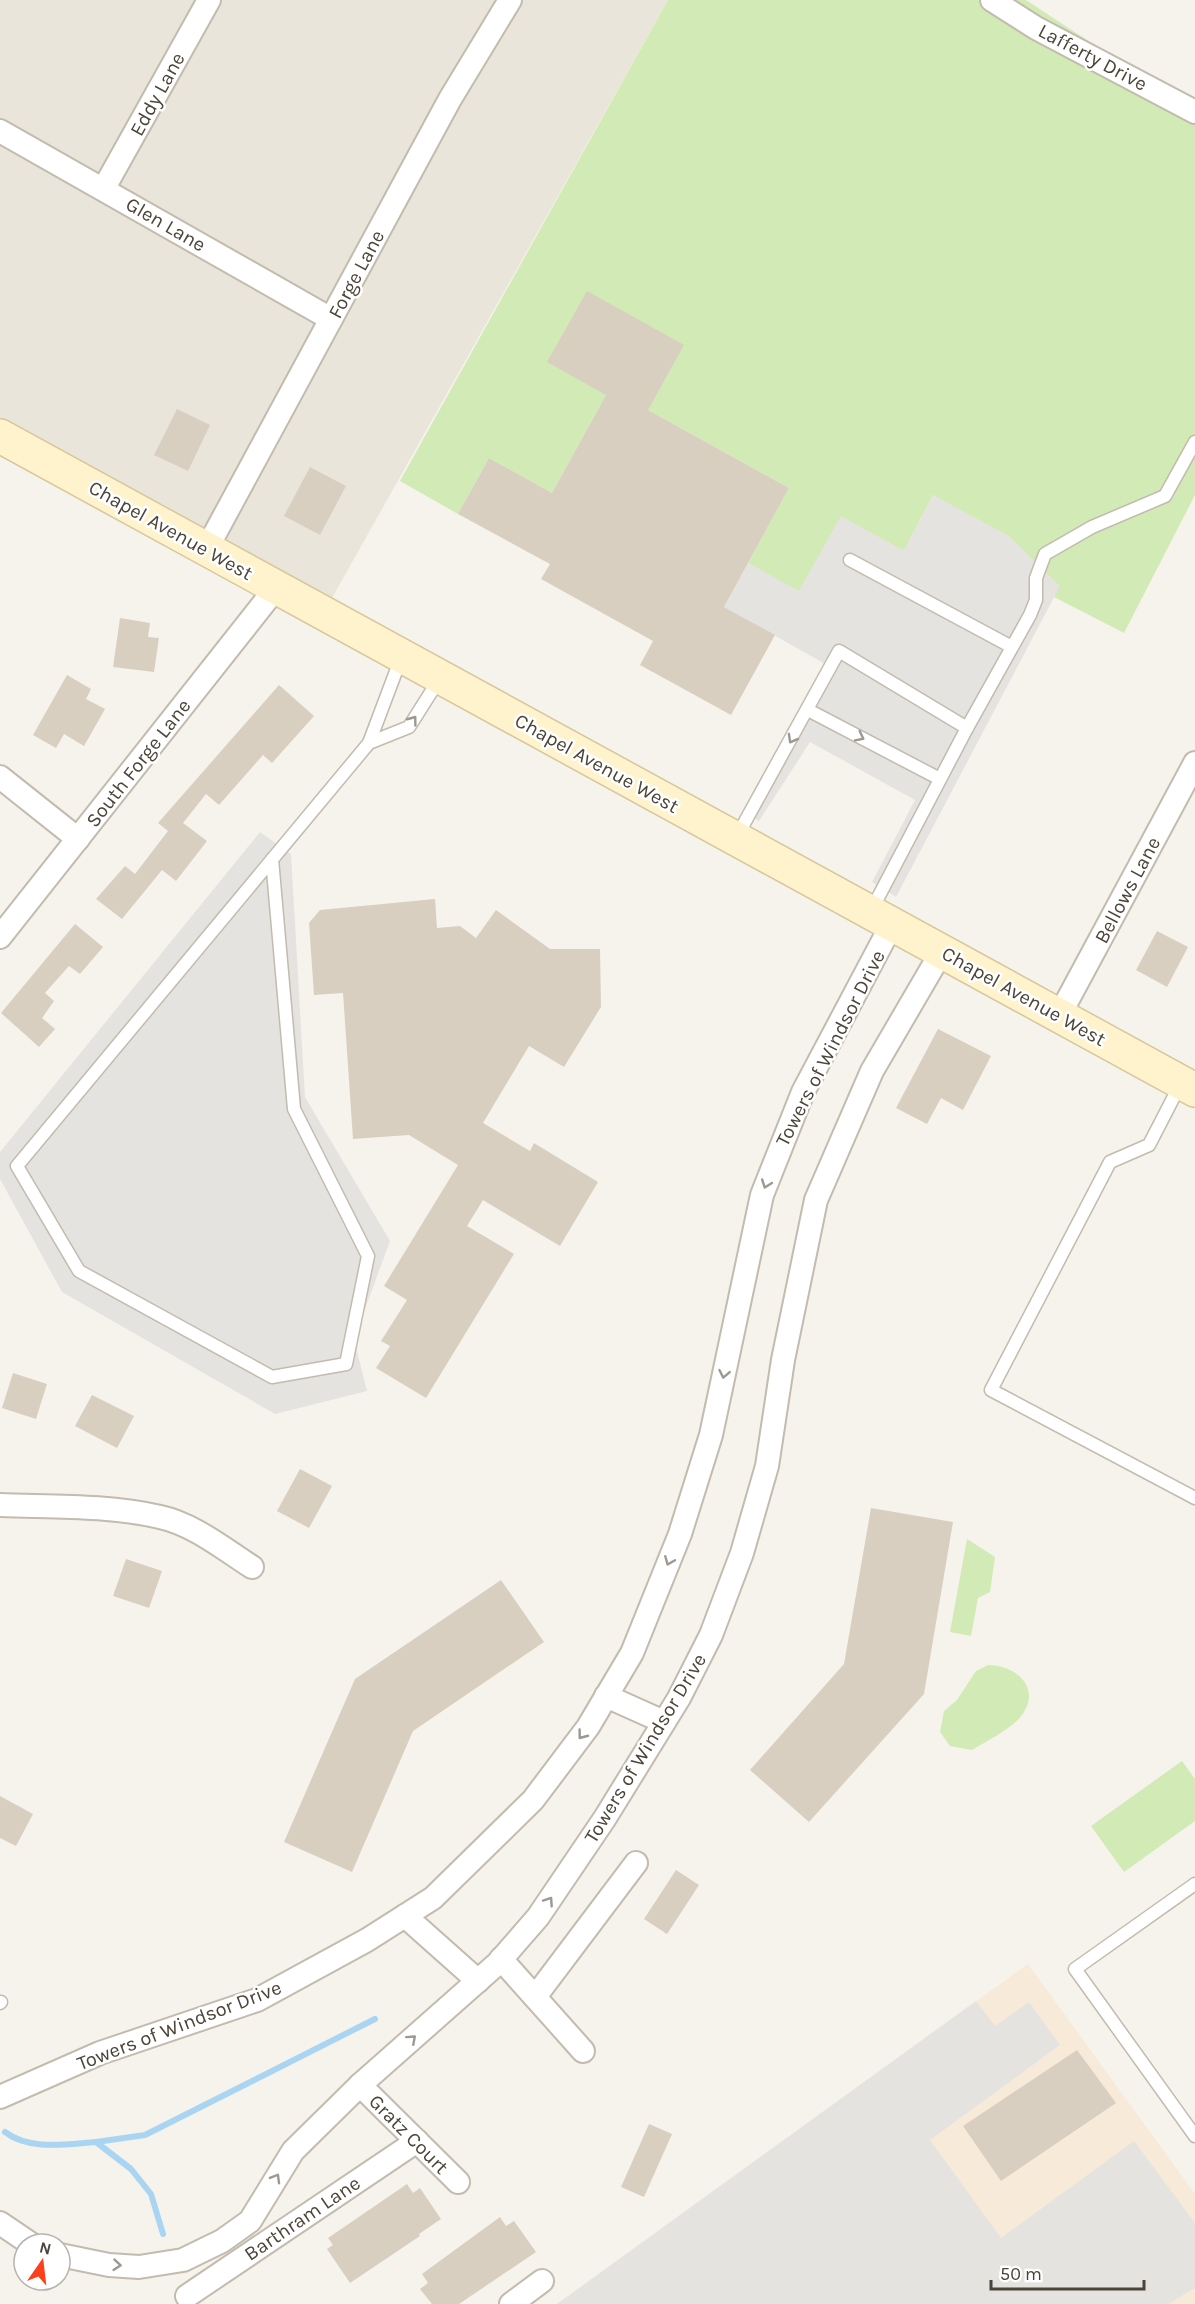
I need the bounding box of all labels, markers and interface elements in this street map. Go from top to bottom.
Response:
street label: Lafferty Drive [1034,19,1151,96]
street label: Eddy Lane [125,49,190,140]
street label: Glen Lane [122,192,210,256]
street label: Forge Lane [324,226,389,322]
street label: Chapel Avenue West [85,476,257,585]
street label: South Forge Lane [81,695,196,832]
street label: Chapel Avenue West [511,709,683,818]
one-way arrow [406,716,417,727]
one-way arrow [853,730,864,742]
one-way arrow [788,733,799,743]
street label: Bellows Lane [1090,833,1165,947]
street label: Chapel Avenue West [938,942,1110,1051]
street label: Towers of Windsor Drive [771,946,890,1150]
one-way arrow [761,1178,773,1189]
one-way arrow [718,1369,731,1379]
one-way arrow [664,1555,676,1566]
street label: Towers of Windsor Drive [580,1649,711,1847]
one-way arrow [578,1728,589,1739]
one-way arrow [542,1897,553,1908]
street label: Towers of Windsor Drive [74,1976,285,2075]
one-way arrow [405,2035,416,2046]
street label: Gratz Court [364,2090,454,2179]
street label: Barthram Lane [240,2171,365,2266]
one-way arrow [269,2174,281,2184]
north arrow [12,2232,72,2292]
text: N [38,2237,53,2259]
scale bar [991,2253,1144,2291]
one-way arrow [113,2259,122,2272]
text: 50 m [1000,2263,1042,2285]

